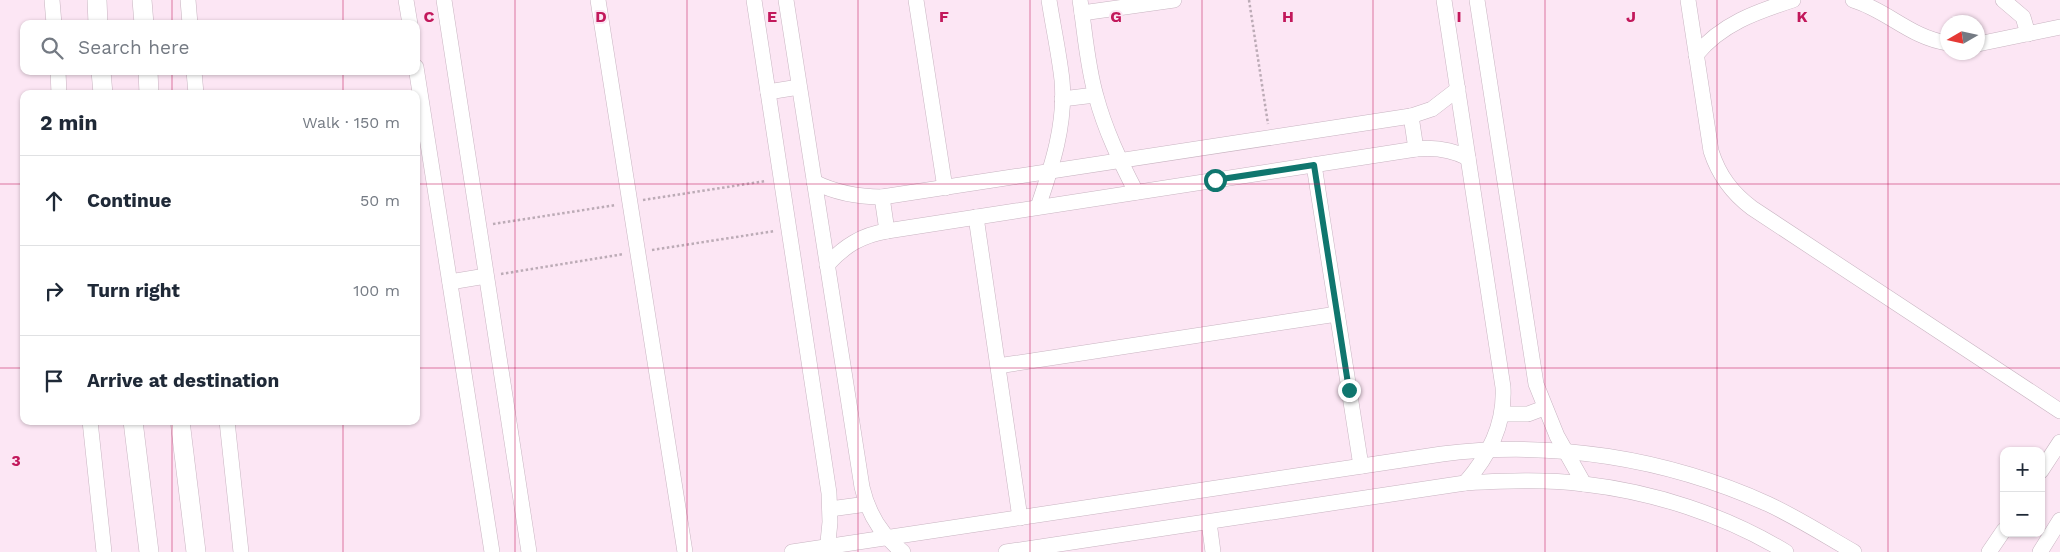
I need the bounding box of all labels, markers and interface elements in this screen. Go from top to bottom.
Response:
text: C [424,7,435,26]
text: D [595,7,607,26]
text: E [767,7,777,26]
text: F [939,7,949,26]
text: G [1110,7,1122,26]
text: H [1282,7,1294,26]
text: I [1456,7,1462,26]
text: J [1626,7,1636,26]
text: K [1796,7,1808,26]
north arrow [1940,15,1985,60]
search box [20,20,420,75]
icon: search [38,34,66,62]
text: Search here [78,36,189,59]
text: 2 min [40,110,97,135]
text: Walk · 150 m [302,113,400,132]
route start [1204,169,1227,192]
icon: ahead [40,187,68,215]
text: Continue [87,189,171,212]
text: 50 m [360,191,400,210]
icon: right [40,277,68,305]
text: Turn right [87,279,180,302]
text: 100 m [353,281,400,300]
icon: arrive [40,367,68,395]
text: Arrive at destination [87,369,279,392]
route end [1338,379,1361,402]
map controls [2000,447,2045,537]
button: + [2000,447,2045,492]
text: 3 [11,451,21,470]
button: − [2000,492,2045,537]

